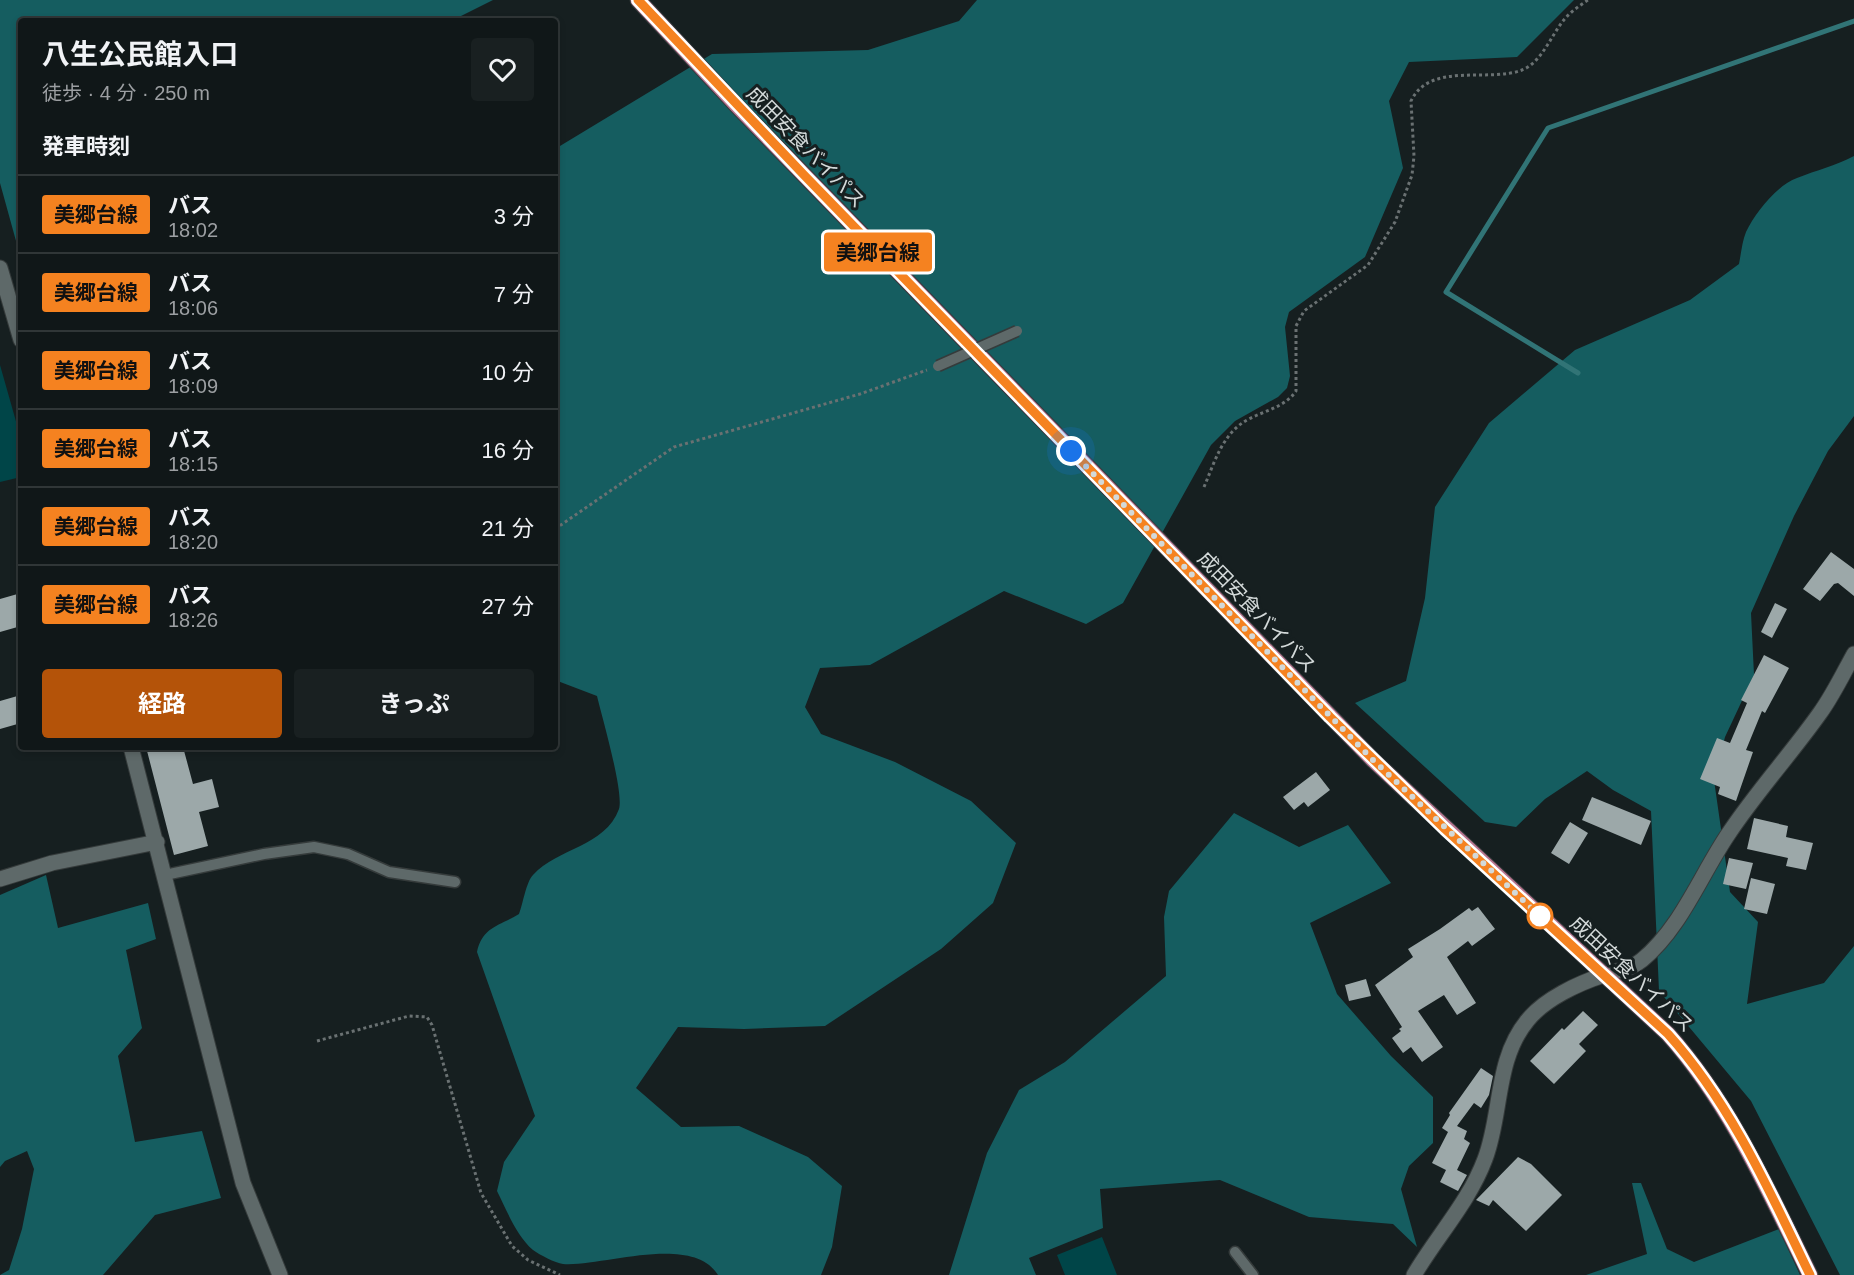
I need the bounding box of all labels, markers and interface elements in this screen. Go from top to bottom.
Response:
button: heart [471,38,534,101]
text: 八生公民館入口 [42,39,238,70]
text: 徒歩 · 4 分 · 250 m [42,82,210,104]
street label: 成田安食バイパス [743,82,869,212]
text: 発車時刻 [42,134,130,159]
text: バス [168,193,212,218]
text: 美郷台線 [54,203,138,226]
text: 3 分 [494,204,534,229]
text: 18:02 [168,219,218,241]
line badge: 美郷台線 [836,232,920,272]
text: 美郷台線 [836,241,920,264]
text: バス [168,271,212,296]
text: 美郷台線 [54,281,138,304]
text: 7 分 [494,282,534,307]
text: 18:06 [168,297,218,319]
text: バス [168,349,212,374]
text: 美郷台線 [54,359,138,382]
text: 10 分 [481,360,534,385]
text: 18:09 [168,375,218,397]
text: バス [168,427,212,452]
your location [1056,436,1086,466]
text: 美郷台線 [54,437,138,460]
text: 16 分 [481,438,534,463]
text: 18:15 [168,453,218,475]
text: バス [168,505,212,530]
text: 美郷台線 [54,515,138,538]
text: 21 分 [481,516,534,541]
text: 18:20 [168,531,218,553]
street label: 成田安食バイパス [1194,547,1320,677]
text: バス [168,583,212,608]
text: 美郷台線 [54,593,138,616]
text: 27 分 [481,594,534,619]
text: 18:26 [168,609,218,631]
button: 経路 [42,669,282,738]
button: きっぷ [294,669,534,738]
unlabelled marker [1527,903,1553,929]
street label: 成田安食バイパス [1566,912,1698,1036]

